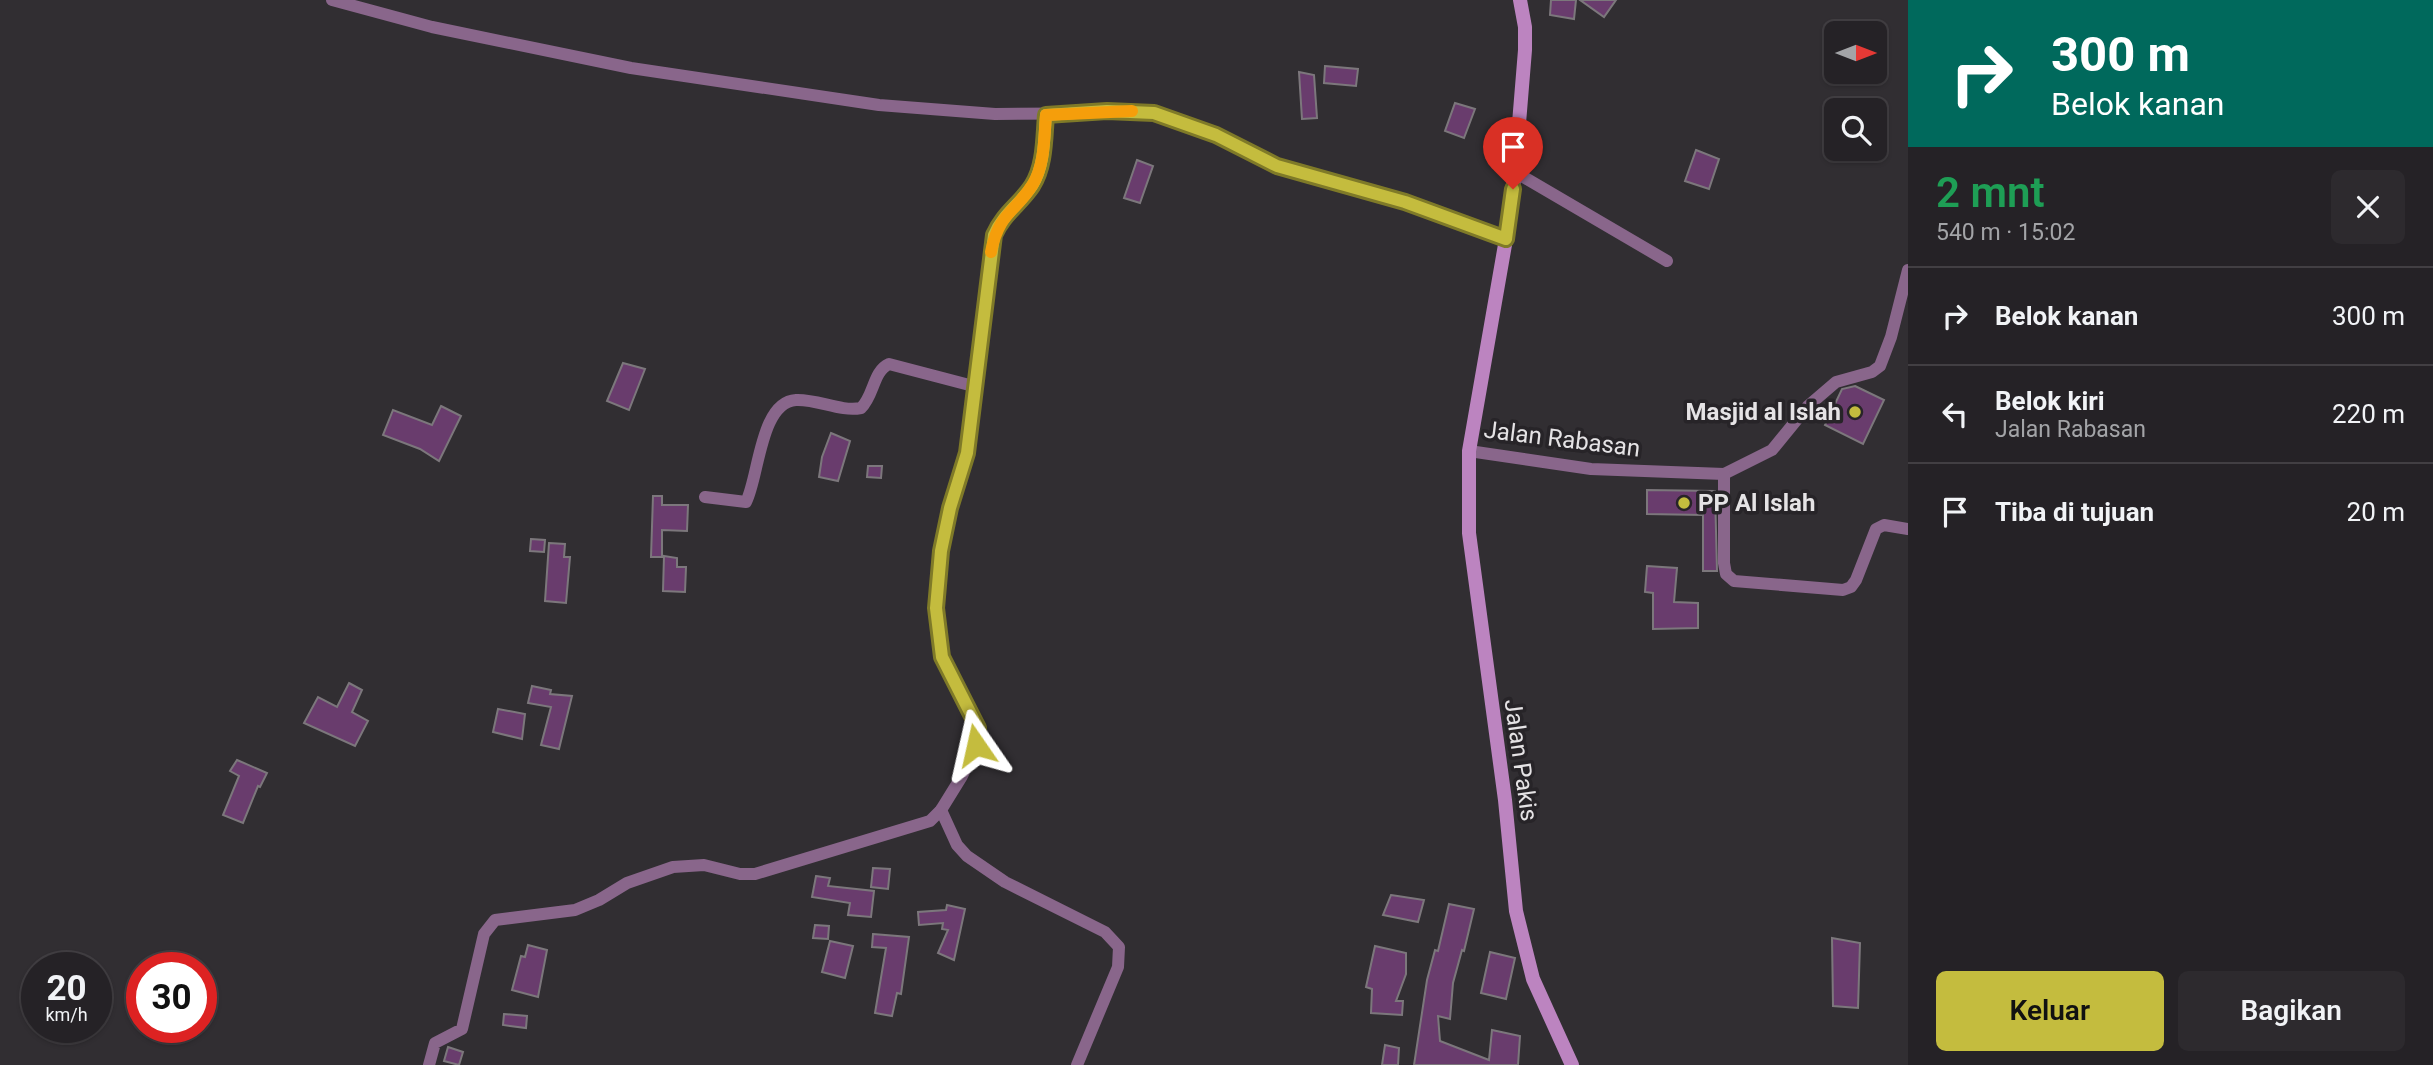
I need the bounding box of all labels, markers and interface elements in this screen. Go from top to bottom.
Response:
north arrow [1824,21,1886,84]
map controls [1824,21,1887,161]
text: 300 m [2051,26,2190,83]
icon: right [1936,28,2027,119]
text: Belok kanan [2051,85,2224,123]
button: search [1824,98,1887,161]
pin [1483,117,1543,189]
icon: arrive [1494,128,1532,166]
text: 2 mnt [1936,168,2045,217]
button: close [2331,170,2405,244]
text: 540 m · 15:02 [1936,219,2075,246]
icon: right [1936,297,1974,335]
text: Belok kanan [1995,301,2138,331]
text: 300 m [2332,301,2405,331]
text: Belok kiri [1995,386,2105,416]
icon: left [1936,395,1974,433]
place label: Masjid al Islah [1686,398,1841,426]
text: 220 m [2332,399,2405,429]
marker: Masjid al Islah [1847,404,1863,420]
street label: Jalan Rabasan [1482,416,1642,462]
text: Jalan Rabasan [1995,416,2146,443]
place label: PP Al Islah [1698,489,1815,517]
icon: arrive [1936,493,1974,531]
marker: PP Al Islah [1676,495,1692,511]
text: Tiba di tujuan [1995,497,2154,527]
text: 20 m [2347,497,2405,527]
street label: Jalan Pakis [1499,697,1543,823]
position arrow [939,708,1013,782]
speed limit sign: 30 [126,952,217,1043]
text: 20 [46,968,87,1009]
button: Keluar [1936,971,2164,1051]
button: Bagikan [2178,971,2405,1051]
text: km/h [45,1004,88,1025]

